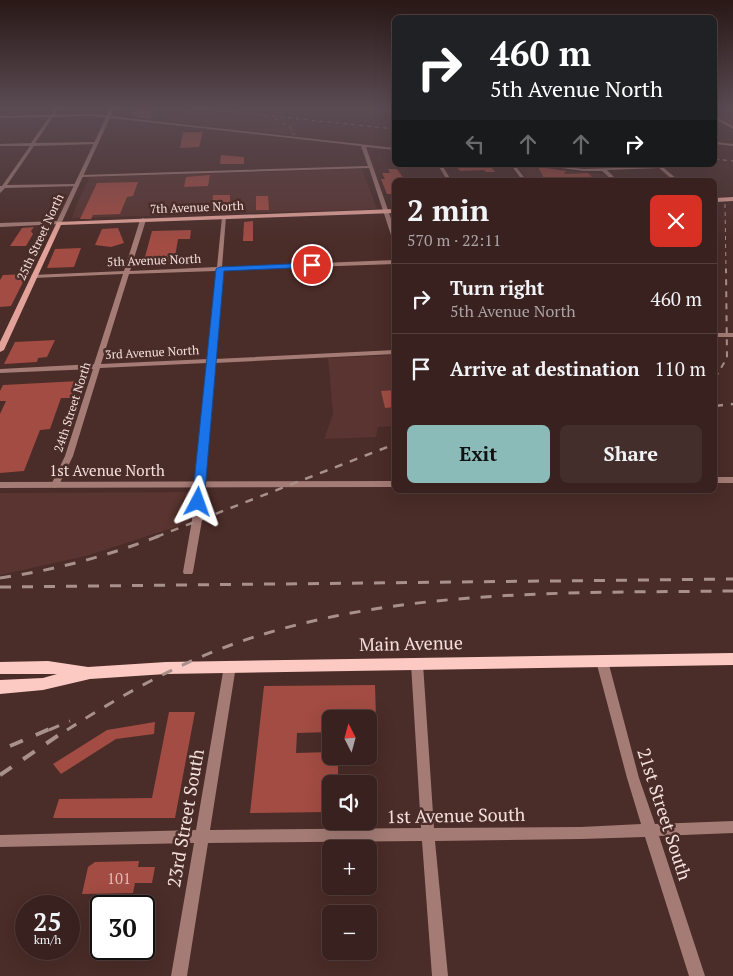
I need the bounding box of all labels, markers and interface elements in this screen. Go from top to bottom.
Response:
text: 460 m [490,30,591,76]
icon: right [407,35,472,100]
text: 5th Avenue North [490,74,663,103]
icon: left [461,130,489,158]
icon: ahead [514,130,542,158]
icon: ahead [567,130,595,158]
icon: right [620,130,648,158]
text: 2 min [407,190,489,230]
street label: 25th Street North [13,191,67,283]
button: close [650,195,702,247]
street label: 7th Avenue North [150,198,244,216]
text: 570 m · 22:11 [407,229,501,251]
pin [291,244,333,286]
street label: 5th Avenue North [107,251,201,269]
icon: arrive [298,251,326,279]
text: Turn right [450,275,544,300]
icon: right [407,285,435,313]
text: 460 m [651,286,702,311]
text: 5th Avenue North [450,300,576,322]
street label: 3rd Avenue North [105,342,199,362]
icon: arrive [407,355,435,383]
text: Arrive at destination [450,356,639,381]
text: 110 m [654,356,706,381]
street label: 24th Street North [50,360,94,454]
button: Exit [407,425,550,483]
button: Share [560,425,702,483]
street label: 1st Avenue North [49,460,165,480]
position arrow [171,475,223,527]
street label: Main Avenue [359,630,463,656]
north arrow [322,710,378,765]
map controls [322,710,377,960]
street label: 21st Street South [632,745,698,884]
street label: 23rd Street South [161,747,209,889]
button: sound [322,775,377,830]
street label: 1st Avenue South [387,802,526,828]
button: + [322,840,377,895]
house number: 101 [107,868,131,888]
speed limit sign: 30 [90,895,155,960]
text: 25 [33,905,62,938]
button: − [322,905,377,960]
text: km/h [34,932,61,947]

